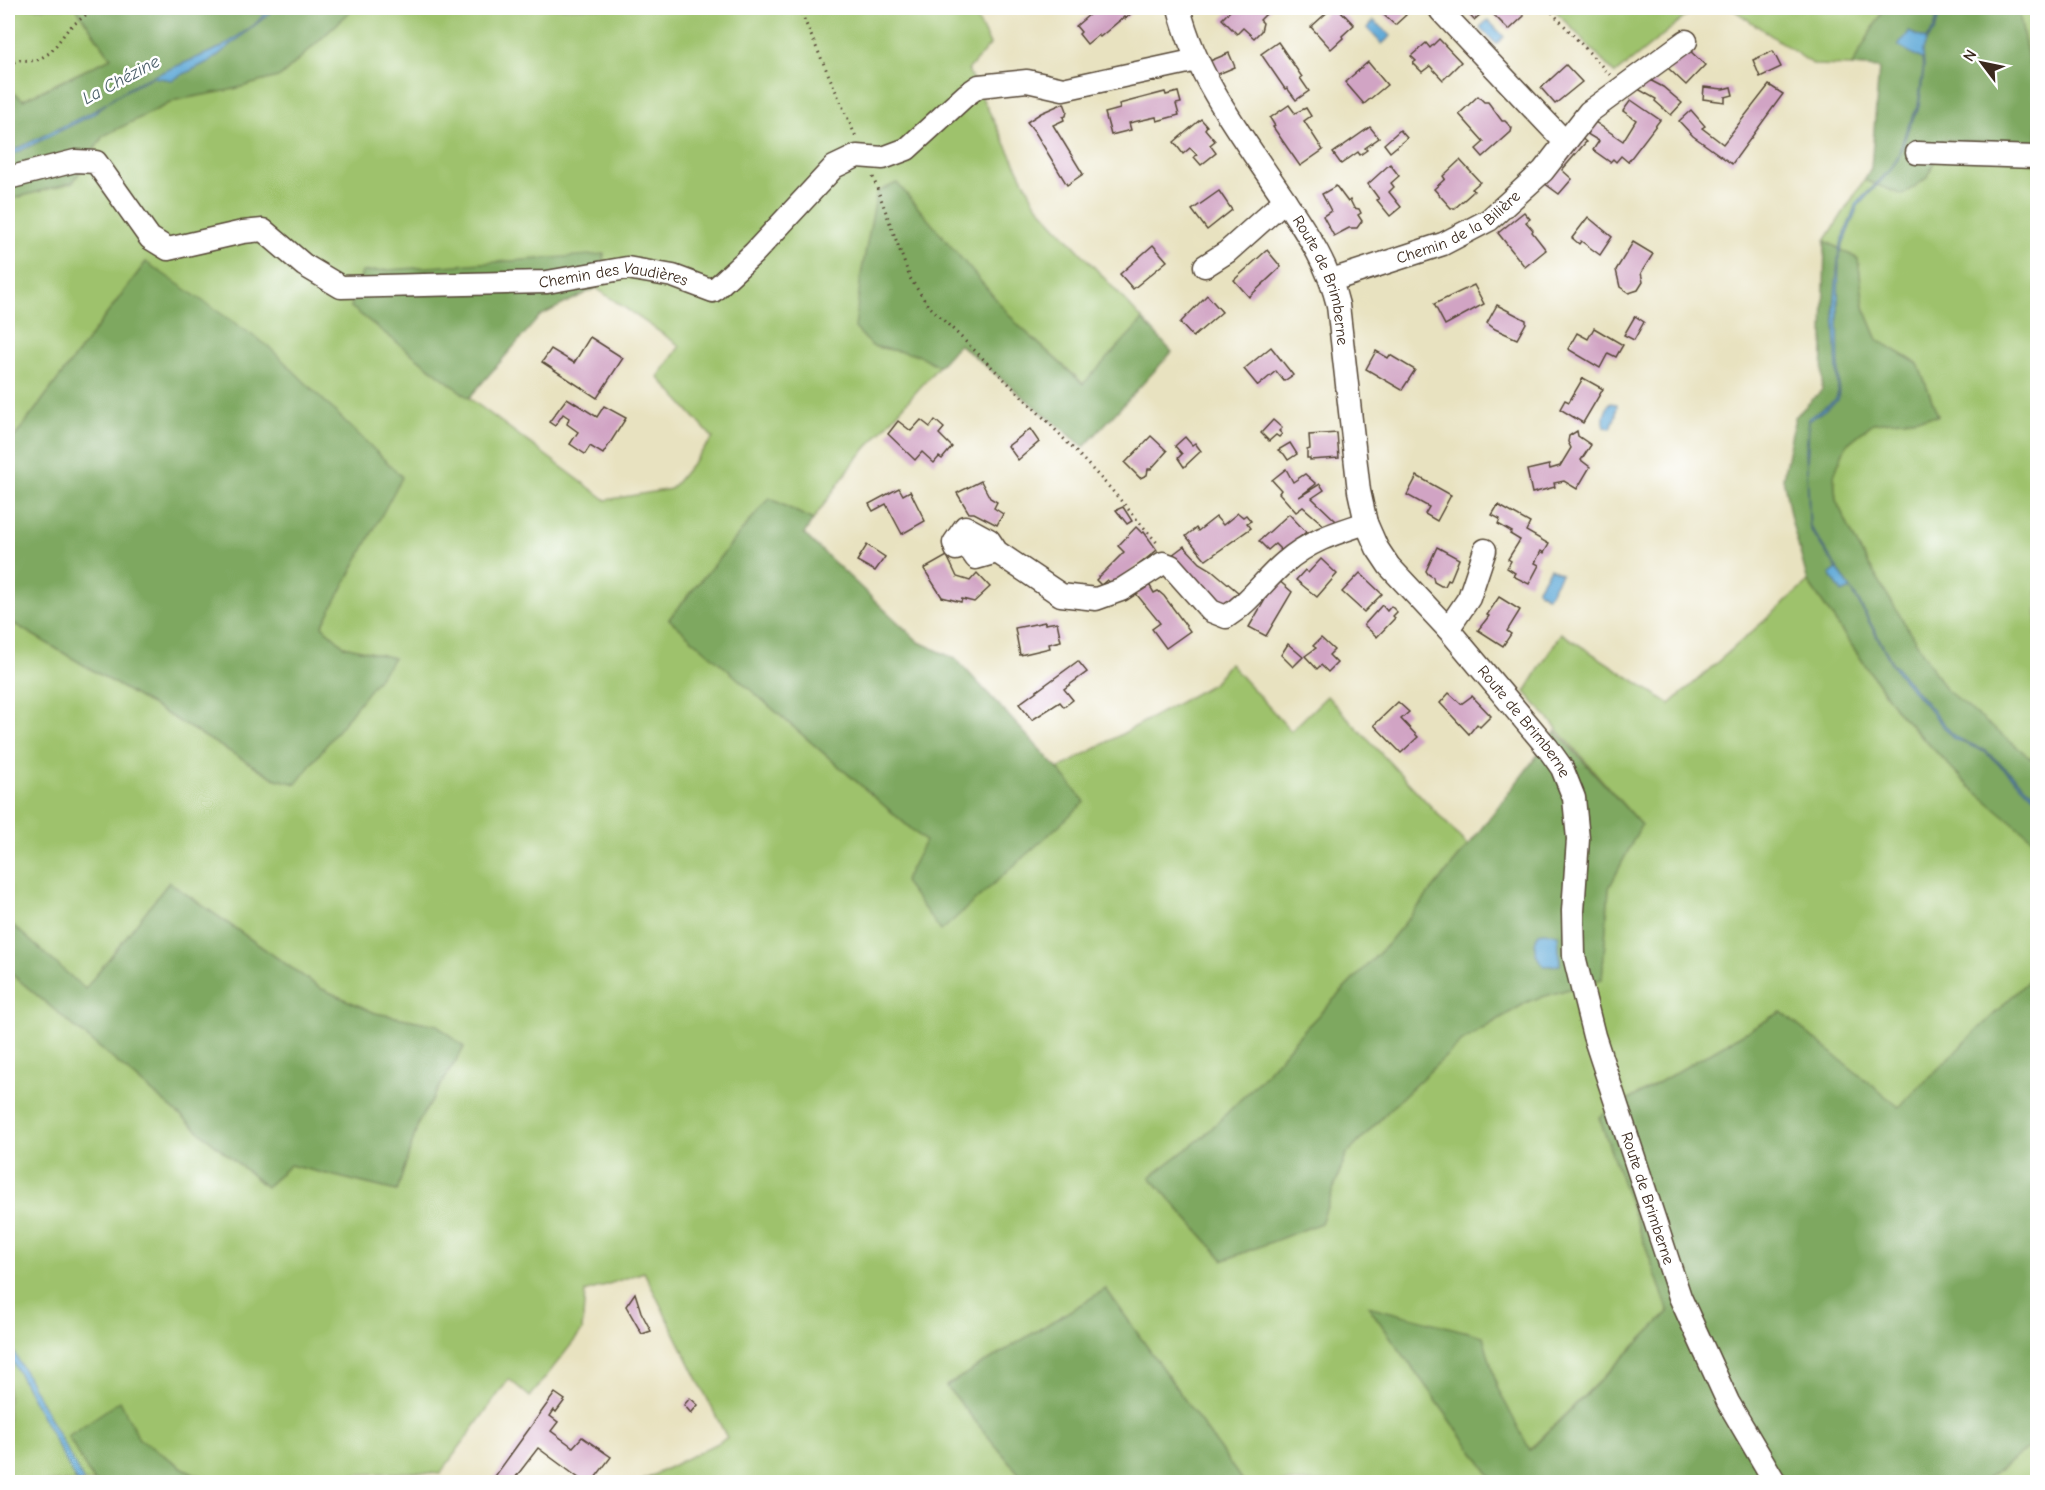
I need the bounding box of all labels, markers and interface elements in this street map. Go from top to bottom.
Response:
north arrow [1952,33,2012,93]
text: N [1960,46,1981,65]
water label: La Chézine [79,51,163,109]
street label: Chemin de la Bilière [1394,187,1524,267]
street label: Route de Brimberne [1289,212,1351,346]
street label: Chemin des Vaudières [539,259,691,291]
street label: Route de Brimberne [1474,662,1574,780]
street label: Route de Brimberne [1617,1130,1678,1267]

